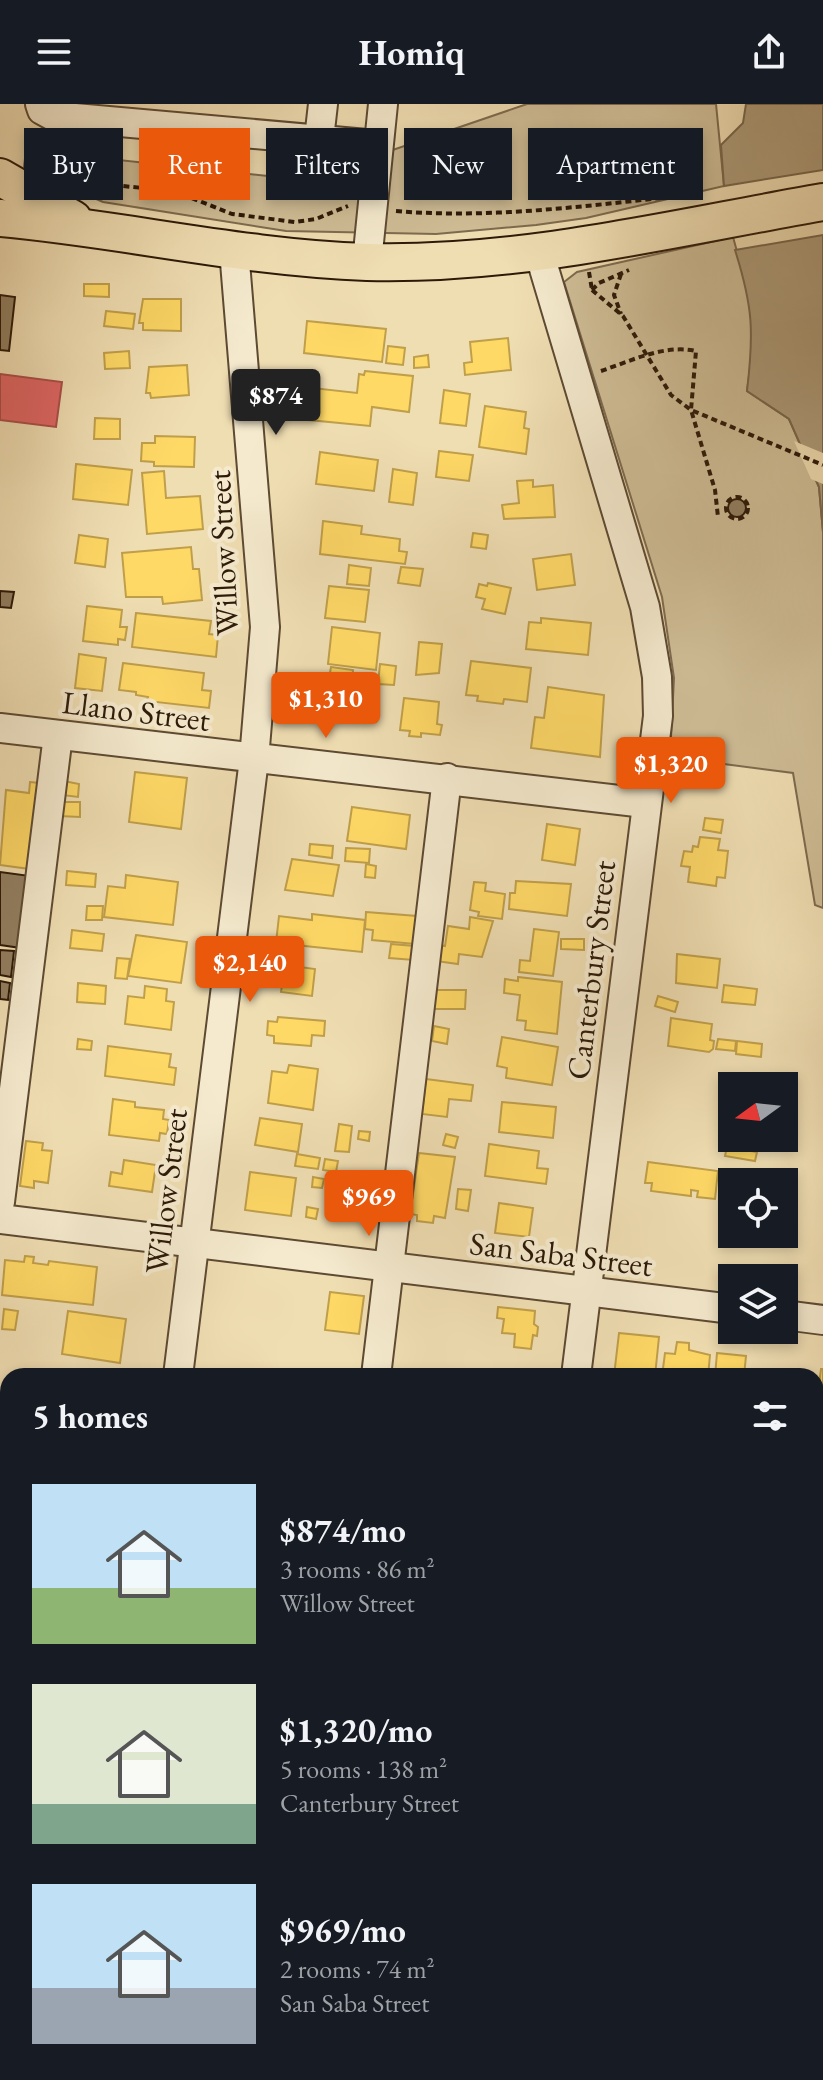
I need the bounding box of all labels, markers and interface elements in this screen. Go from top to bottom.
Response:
text: Homiq [359,29,464,76]
icon: menu [32,30,76,74]
icon: share [747,30,791,74]
chip: Buy [24,128,123,200]
chip: Rent [139,128,250,200]
chip: Filters [266,128,388,200]
chip: New [404,128,512,200]
chip: Apartment [528,128,703,200]
pin: $874 [229,369,323,437]
text: $874 [249,378,303,412]
street label: Willow Street [198,469,248,637]
pin: $1,310 [261,672,391,740]
street label: Llano Street [60,681,212,741]
text: $1,310 [289,681,363,715]
pin: $1,320 [606,737,736,805]
text: $1,320 [634,746,708,780]
street label: Canterbury Street [557,858,625,1082]
pin: $2,140 [185,936,315,1004]
text: $2,140 [213,945,287,979]
north arrow [718,1072,798,1152]
map controls [718,1072,798,1344]
street label: Willow Street [135,1106,197,1276]
button: locate [718,1168,798,1248]
pin: $969 [322,1170,416,1238]
text: $969 [342,1179,396,1213]
street label: San Saba Street [467,1222,655,1286]
button: layers [718,1264,798,1344]
text: 5 homes [32,1394,148,1438]
icon: filters [748,1394,792,1438]
text: $874/mo [280,1508,406,1552]
icon: home [96,1516,192,1612]
text: 3 rooms · 86 m² [280,1552,435,1586]
text: Willow Street [280,1586,415,1620]
text: $1,320/mo [280,1708,432,1752]
icon: home [96,1716,192,1812]
text: 5 rooms · 138 m² [280,1752,447,1786]
text: Canterbury Street [280,1786,459,1820]
text: $969/mo [280,1908,406,1952]
icon: home [96,1916,192,2012]
text: 2 rooms · 74 m² [280,1952,435,1986]
text: San Saba Street [280,1986,429,2020]

